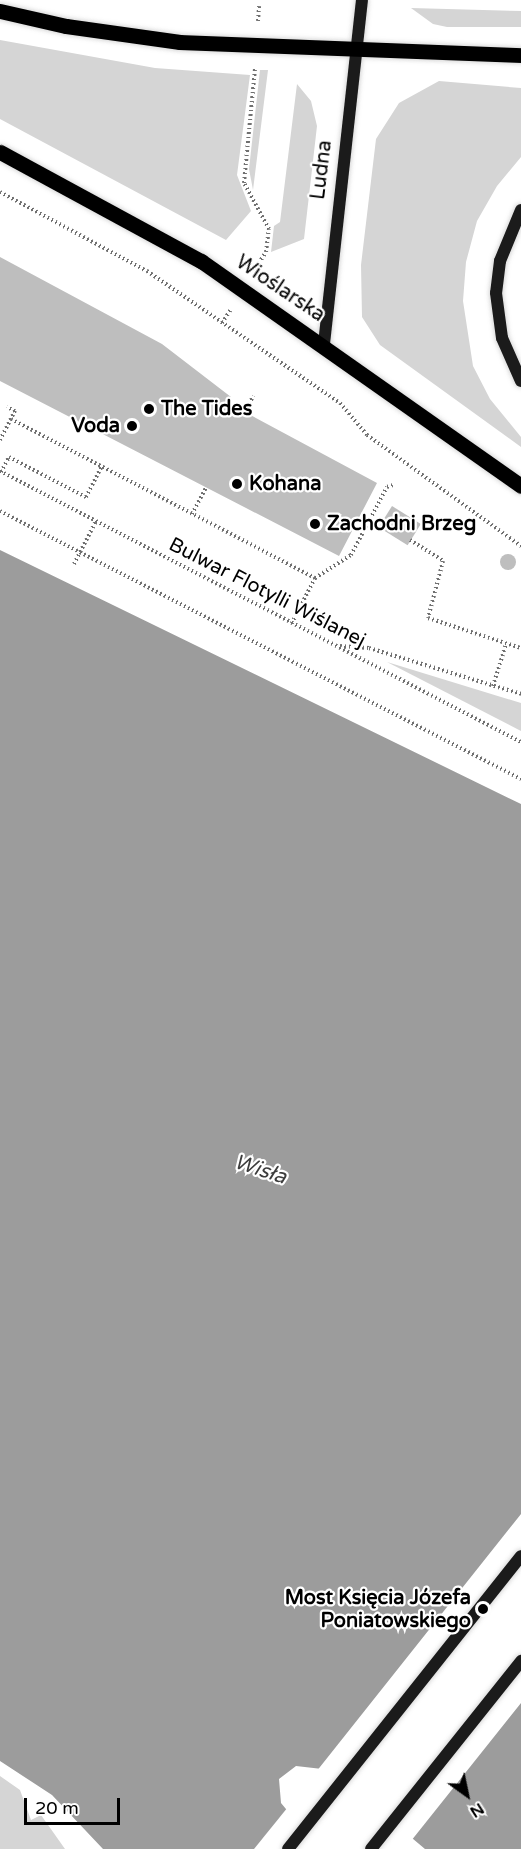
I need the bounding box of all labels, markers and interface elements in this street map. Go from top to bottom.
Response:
street label: Ludna [306,139,338,201]
street label: Wioślarska [231,250,329,328]
place label: The Tides [161,397,252,421]
marker: The Tides [142,402,156,416]
place label: Voda [71,414,120,438]
marker: Voda [125,419,139,433]
place label: Kohana [249,472,321,496]
marker: Kohana [230,477,244,491]
place label: Zachodni Brzeg [327,512,476,536]
marker: Zachodni Brzeg [308,517,322,531]
street label: Bulwar Flotylli Wiślanej [165,533,369,653]
water label: Wisła [231,1150,289,1190]
place label: Most Księcia Józefa Poniatowskiego [285,1586,471,1633]
marker: Most Księcia Józefa Poniatowskiego [476,1602,490,1616]
north arrow [437,1765,497,1825]
scale bar [27,1786,123,1824]
text: 20 m [35,1797,79,1819]
text: N [466,1798,488,1822]

